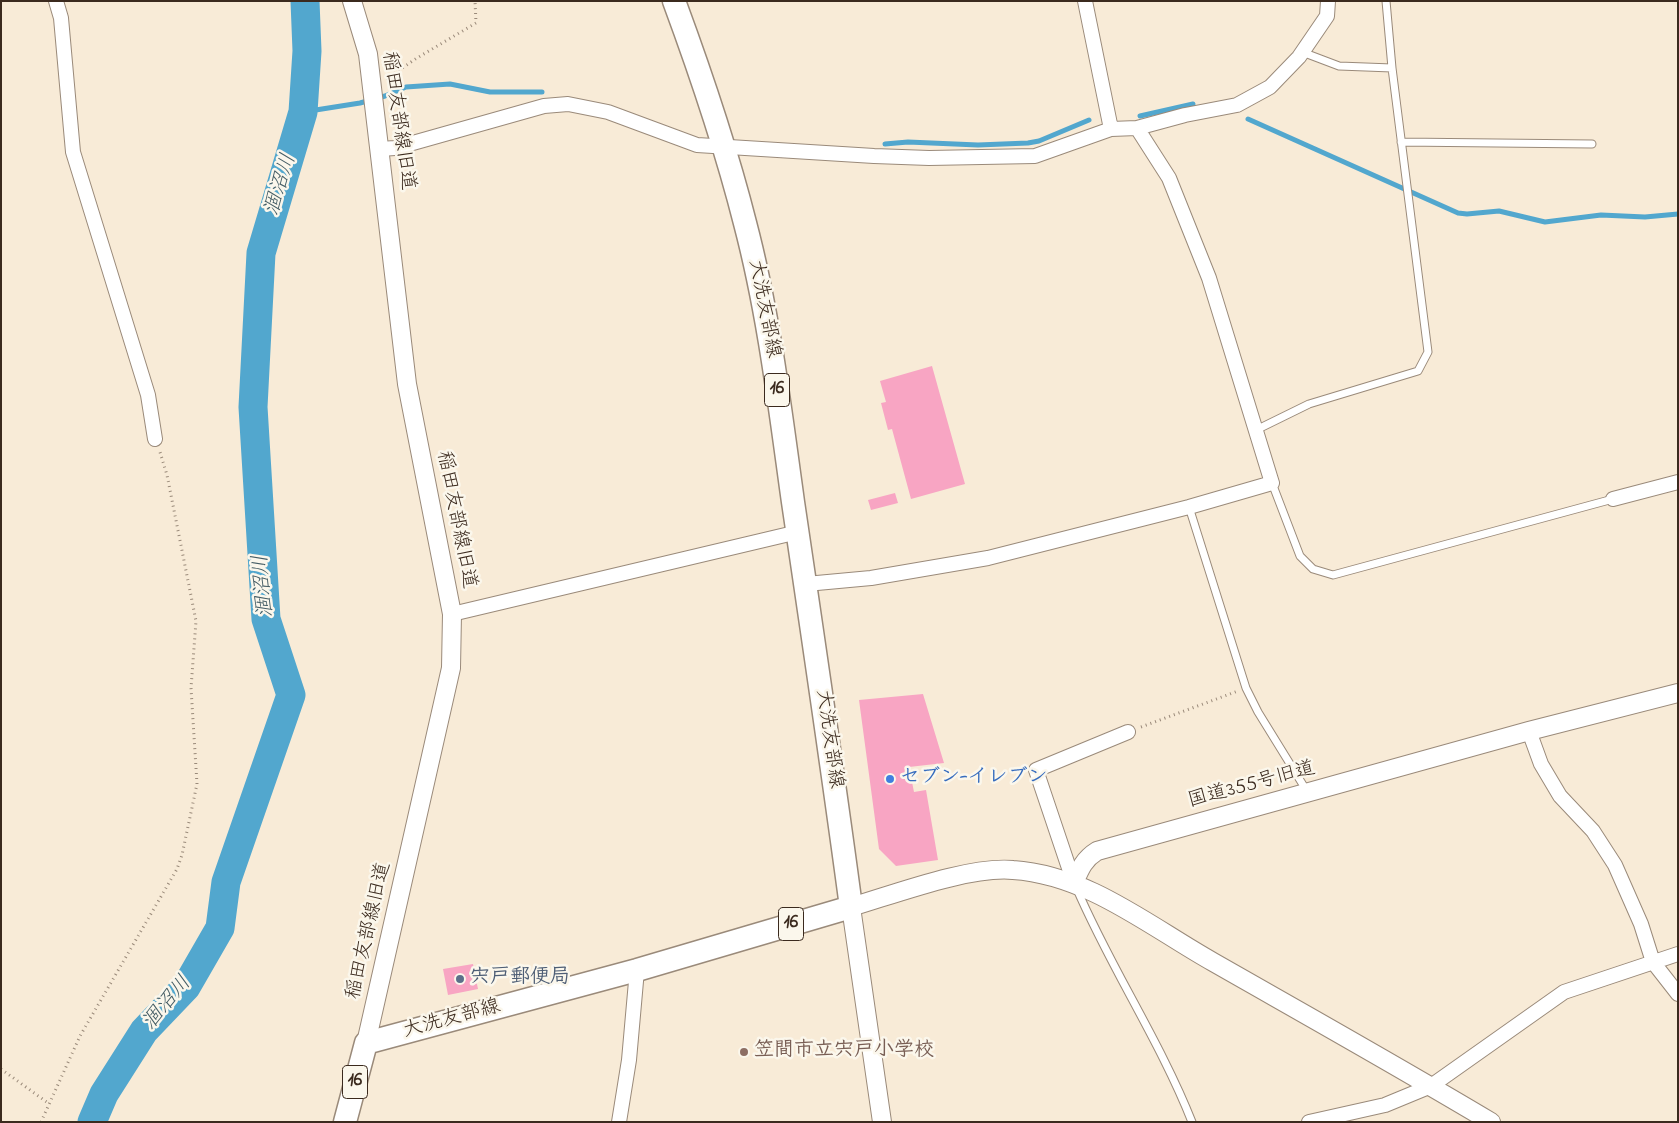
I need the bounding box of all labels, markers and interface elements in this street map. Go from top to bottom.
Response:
street label: 稲田友部線旧道 [375,50,419,192]
water label: 涸沼川 [261,151,303,219]
street label: 大洗友部線 [742,258,784,360]
road number: 16 [764,374,790,406]
street label: 稲田友部線旧道 [430,449,480,591]
water label: 涸沼川 [250,554,280,618]
street label: 大洗友部線 [809,688,847,790]
street label: 国道355号旧道 [1186,757,1318,815]
place label: セブン-イレブン [900,767,1047,791]
marker: セブン-イレブン [884,773,896,785]
street label: 稲田友部線旧道 [343,860,397,1002]
road number: 16 [778,908,804,941]
place label: 宍戸郵便局 [470,967,570,991]
water label: 涸沼川 [138,972,198,1036]
marker: 宍戸郵便局 [454,973,466,985]
street label: 大洗友部線 [401,995,503,1045]
place label: 笠間市立宍戸小学校 [754,1040,934,1064]
marker: 笠間市立宍戸小学校 [738,1046,750,1058]
road number: 16 [342,1066,368,1098]

